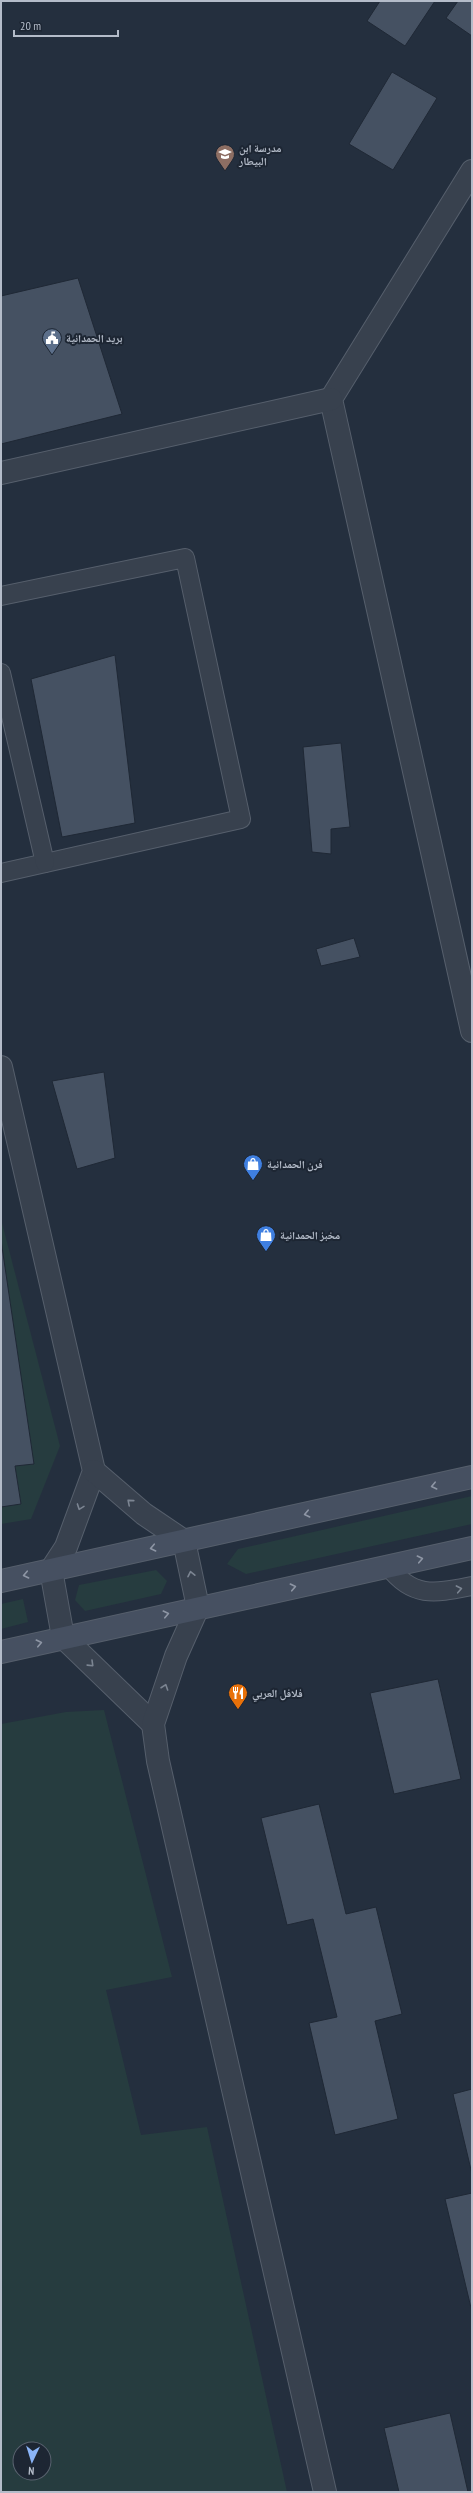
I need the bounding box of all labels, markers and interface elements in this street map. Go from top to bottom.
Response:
scale bar [14,12,118,38]
text: 20 m [20,18,41,33]
place label: مدرسة ابن البيطار [238,141,282,168]
school or university icon: مدرسة ابن البيطار [214,143,236,171]
public building icon: بريد الحمدانية [41,327,63,355]
place label: بريد الحمدانية [66,331,123,345]
shop icon: فرن الحمدانية [242,1153,264,1181]
place label: فرن الحمدانية [267,1157,323,1172]
shop icon: مخبز الحمدانية [255,1224,277,1252]
place label: مخبز الحمدانية [280,1228,340,1242]
one-way arrow [431,1481,437,1489]
one-way arrow [127,1499,135,1506]
one-way arrow [77,1504,85,1511]
one-way arrow [304,1509,310,1517]
one-way arrow [150,1543,156,1551]
one-way arrow [417,1556,423,1564]
one-way arrow [23,1571,29,1579]
one-way arrow [188,1571,196,1577]
one-way arrow [290,1583,296,1591]
one-way arrow [456,1585,462,1593]
one-way arrow [163,1611,169,1619]
one-way arrow [35,1639,42,1648]
one-way arrow [86,1659,94,1667]
restaurant icon: فلافل العربي [227,1682,249,1710]
one-way arrow [160,1684,169,1691]
place label: فلافل العربي [252,1686,303,1702]
north arrow [12,2441,52,2481]
text: N [28,2464,35,2478]

